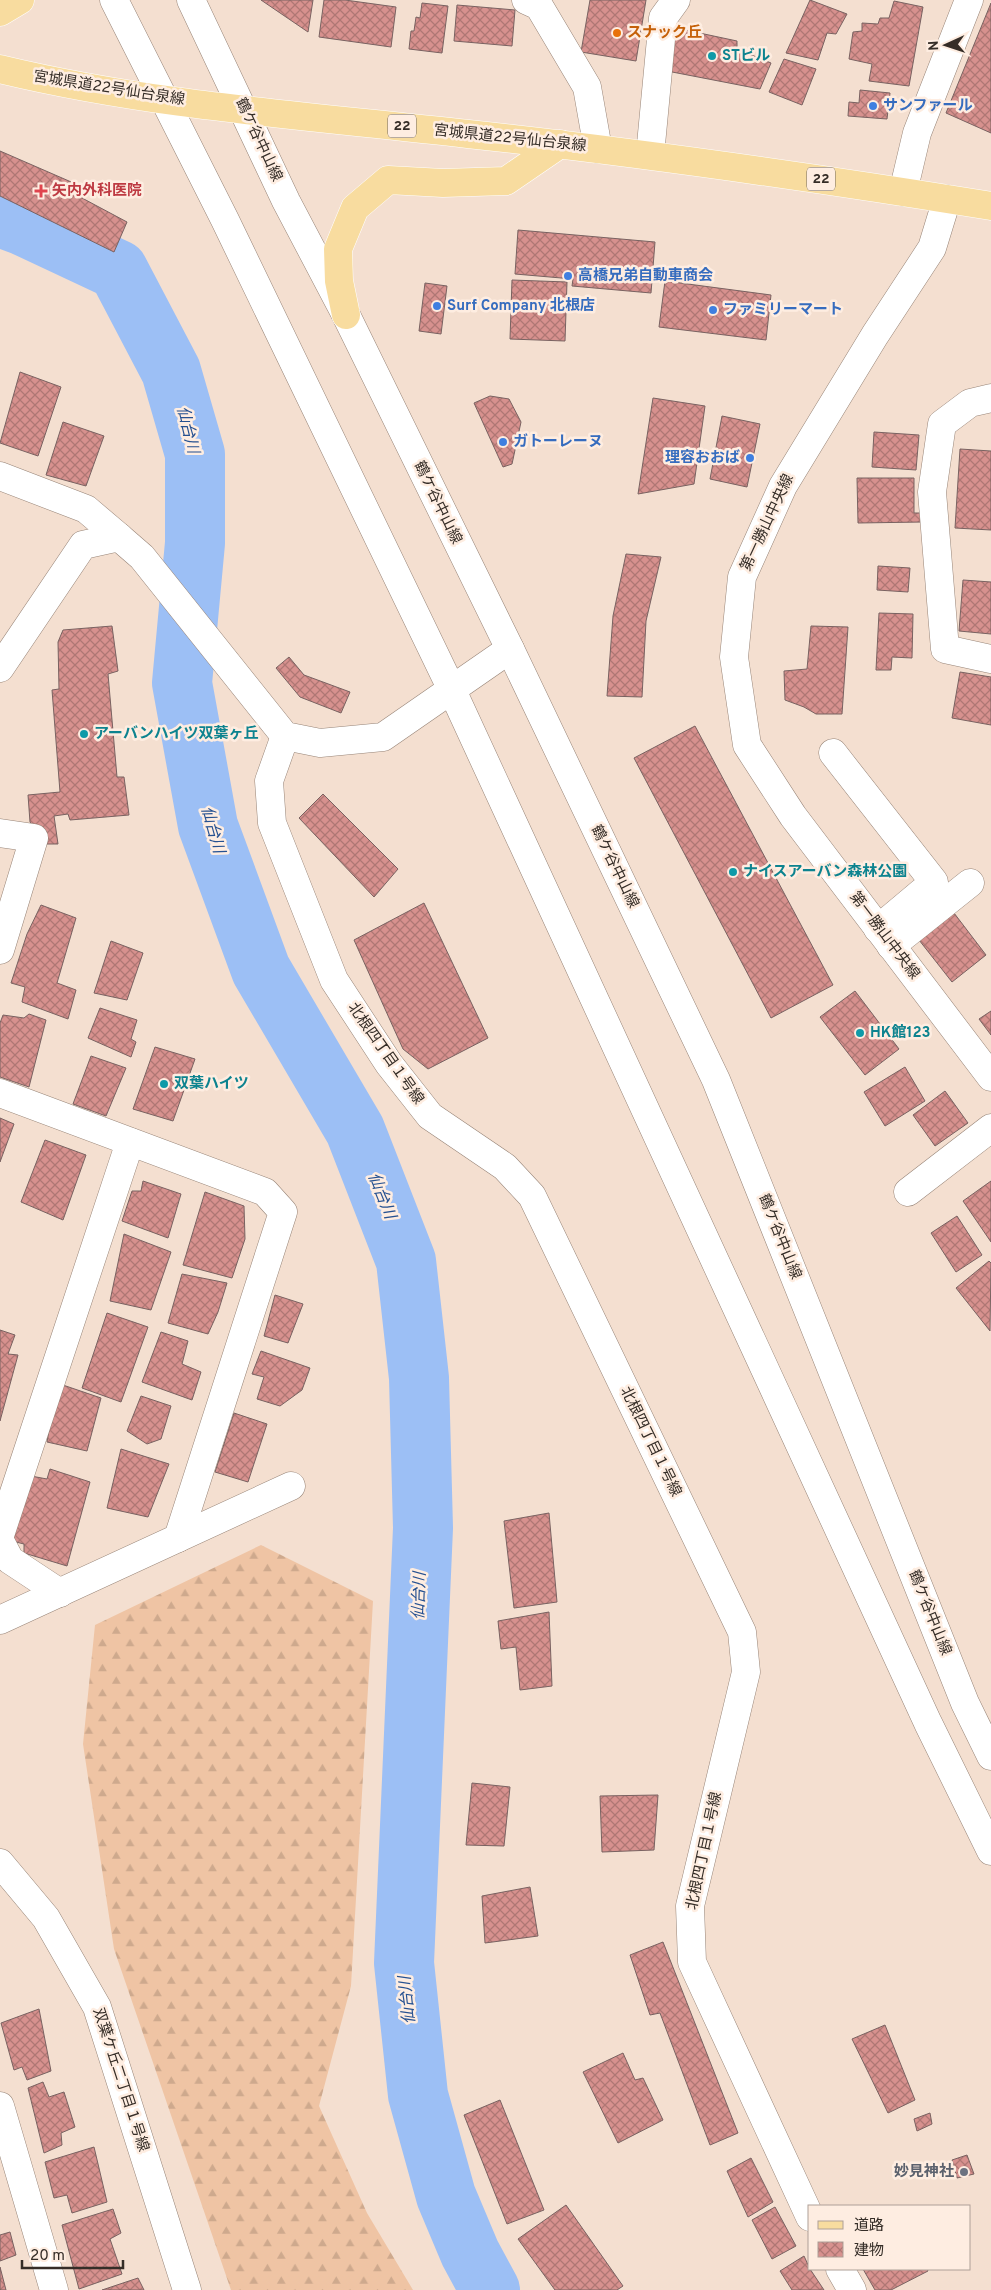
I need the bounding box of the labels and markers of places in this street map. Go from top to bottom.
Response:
place label: スナック丘 [627,24,702,43]
marker: スナック丘 [611,27,623,39]
place label: STビル [722,47,770,66]
marker: STビル [706,50,718,62]
place label: サンファール [883,97,973,116]
marker: サンファール [867,100,879,112]
place label: 矢内外科医院 [52,181,142,201]
marker: 矢内外科医院 [34,184,48,198]
place label: 高橋兄弟自動車商会 [578,267,713,286]
marker: 高橋兄弟自動車商会 [562,270,574,282]
place label: Surf Company 北根店 [447,297,595,316]
marker: Surf Company 北根店 [431,300,443,312]
place label: ファミリーマート [723,301,843,320]
marker: ファミリーマート [707,304,719,316]
place label: ガトーレーヌ [513,433,603,452]
marker: ガトーレーヌ [497,436,509,448]
place label: 理容おおば [665,449,740,468]
marker: 理容おおば [744,452,756,464]
place label: アーバンハイツ双葉ヶ丘 [94,725,258,744]
marker: アーバンハイツ双葉ヶ丘 [78,728,90,740]
place label: ナイスアーバン森林公園 [743,863,907,882]
marker: ナイスアーバン森林公園 [727,866,739,878]
place label: HK館123 [870,1024,931,1043]
marker: HK館123 [854,1027,866,1039]
place label: 双葉ハイツ [174,1075,249,1094]
marker: 双葉ハイツ [158,1078,170,1090]
place label: 妙見神社 [894,2162,954,2182]
marker: 妙見神社 [958,2166,970,2178]

